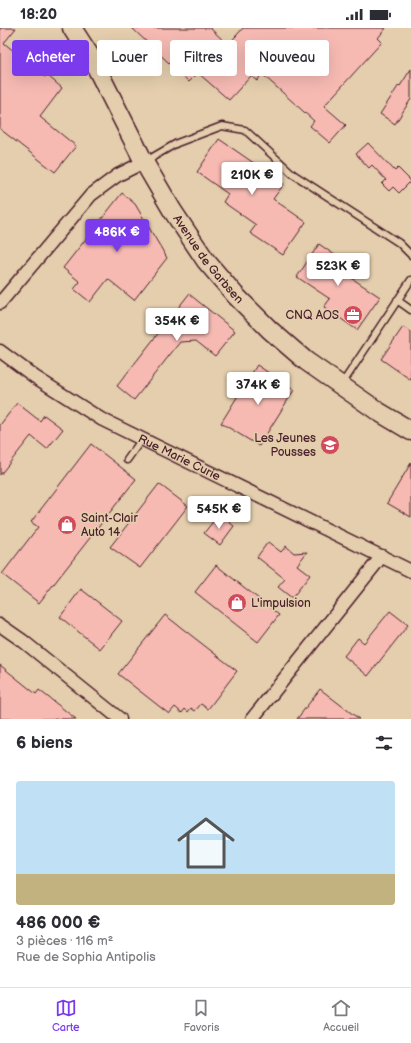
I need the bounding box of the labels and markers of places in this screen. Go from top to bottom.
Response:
pin: 210K € [219,162,285,196]
pin: 486K € [84,219,150,253]
pin: 523K € [305,253,371,287]
office icon: CNQ AOS [342,304,364,326]
pin: 354K € [144,308,210,342]
place label: CNQ AOS [286,308,339,323]
pin: 374K € [225,372,291,406]
place label: Les Jeunes Pousses [254,431,316,460]
school or university icon: Les Jeunes Pousses [319,434,341,456]
pin: 545K € [186,496,252,530]
place label: Saint-Clair Auto 14 [81,511,138,540]
shop icon: Saint-Clair Auto 14 [56,514,78,536]
shop icon: L'impulsion [226,592,248,614]
place label: L'impulsion [251,596,311,611]

